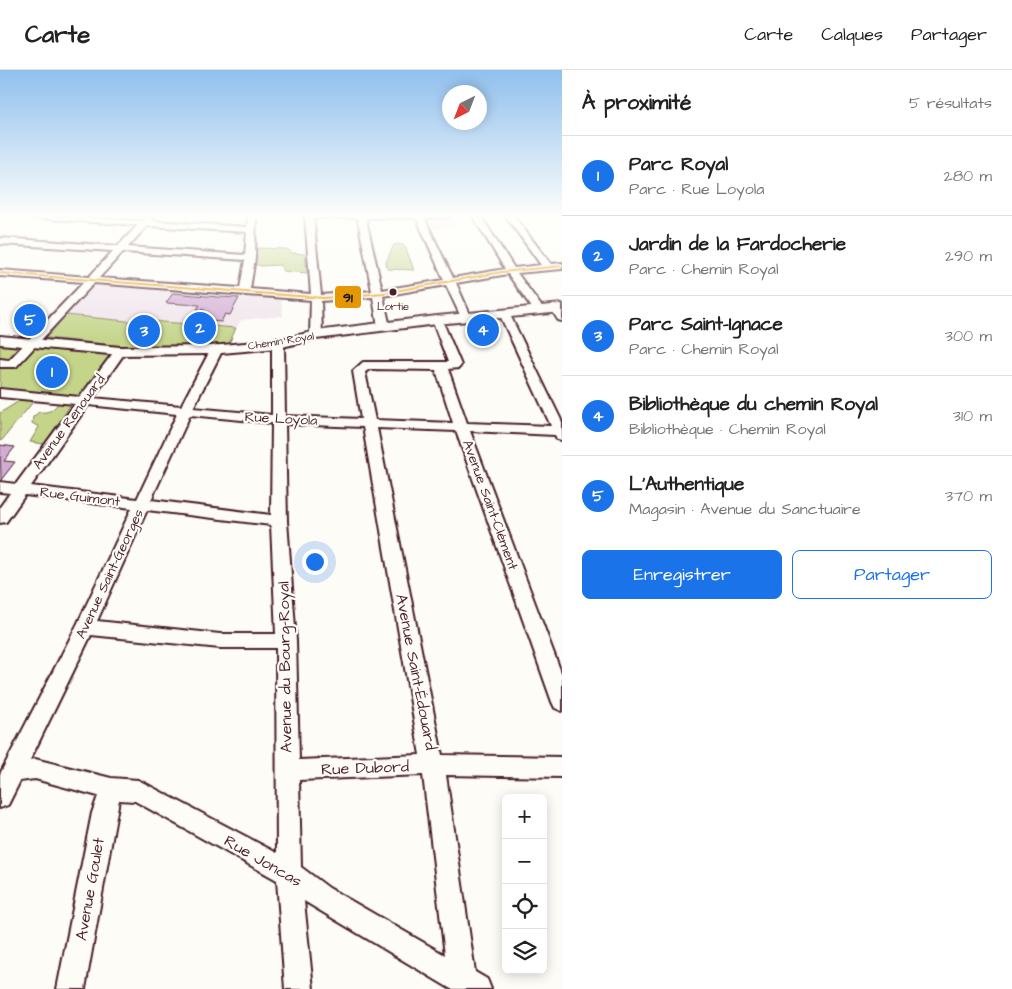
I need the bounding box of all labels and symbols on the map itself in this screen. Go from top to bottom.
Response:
north arrow [442,85,487,130]
line badge: 91 [334,285,362,309]
marker: Lortie [388,287,398,297]
text: 91 [343,288,353,308]
place label: Lortie [377,299,409,314]
pin: 5 [14,301,46,339]
pin: 2 [184,309,216,347]
pin: 4 [467,311,499,349]
pin: 3 [128,312,160,350]
street label: Chemin Royal [247,328,316,355]
pin: 1 [36,353,68,391]
street label: Avenue Renouard [28,371,110,473]
street label: Rue Loyola [244,407,318,431]
street label: Avenue Saint-Clément [457,437,523,573]
street label: Rue Guimont [39,482,122,512]
street label: Avenue Saint-Georges [71,506,149,642]
your location [302,549,328,575]
street label: Avenue du Bourg-Royal [273,581,298,753]
street label: Avenue Saint-Édouard [390,592,442,752]
street label: Rue Dubord [321,755,409,781]
street label: Rue Joncas [220,830,306,892]
street label: Avenue Goulet [70,835,110,942]

